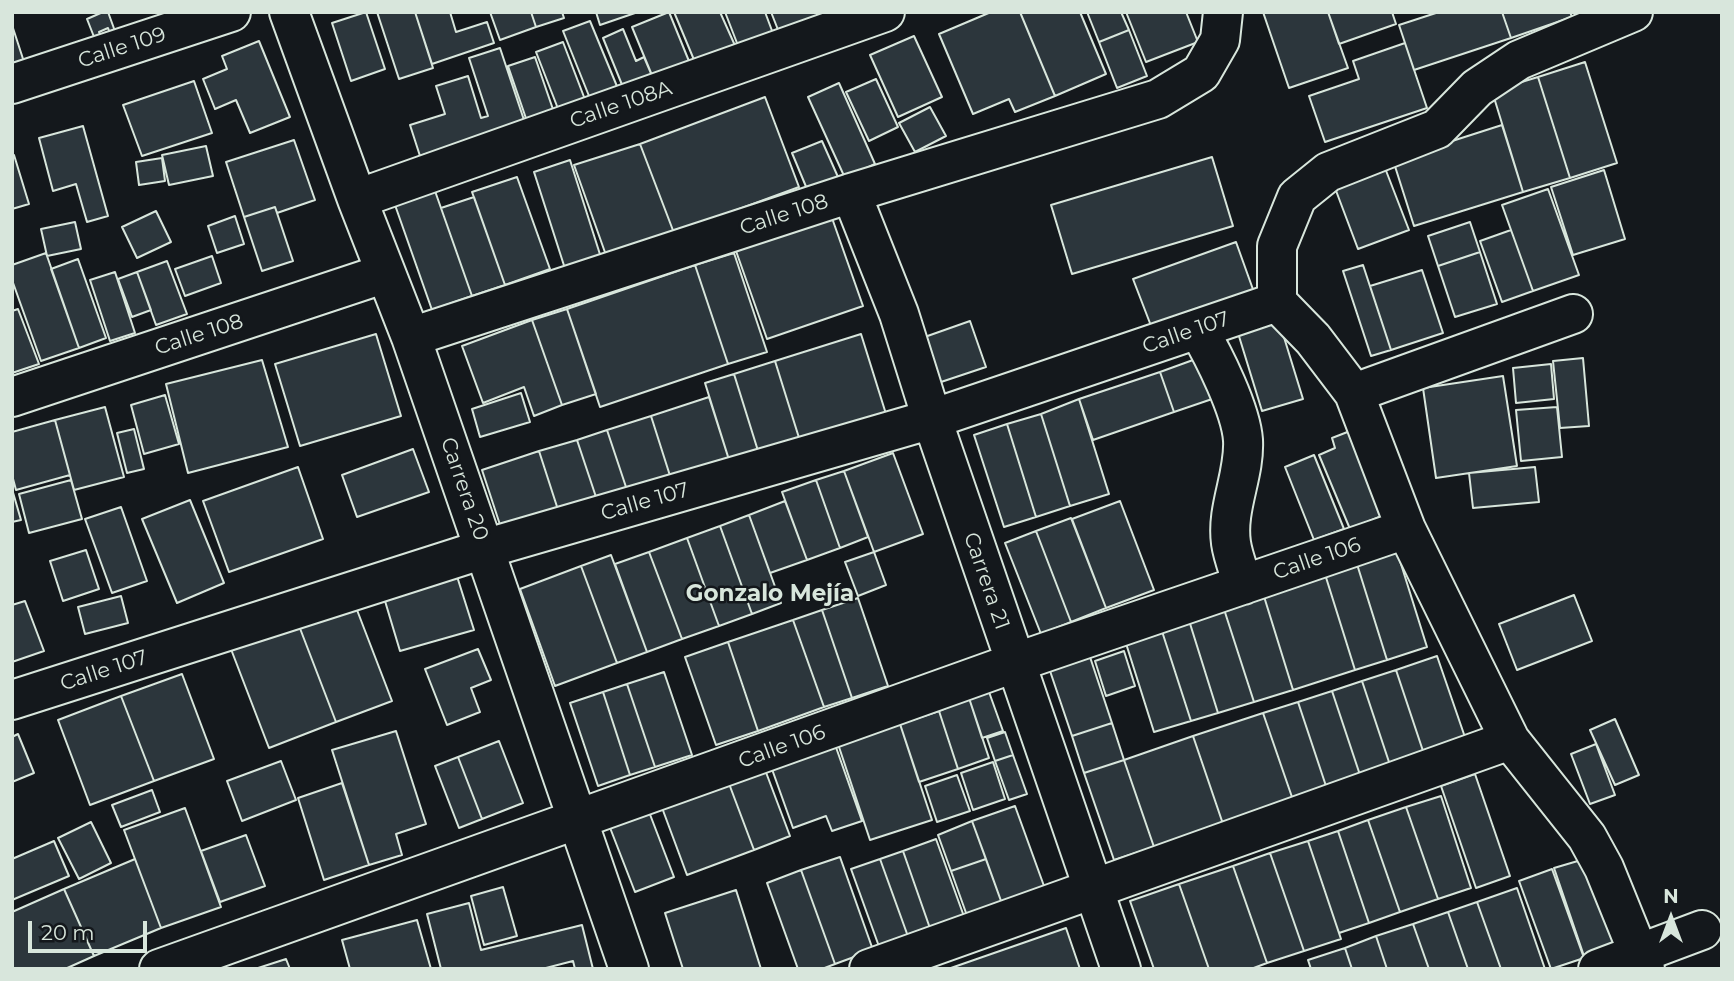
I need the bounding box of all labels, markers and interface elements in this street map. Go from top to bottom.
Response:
street label: Calle 109 [75,22,169,74]
street label: Calle 108A [567,76,675,134]
street label: Calle 108 [737,189,831,241]
street label: Calle 107 [1139,306,1233,360]
street label: Calle 108 [152,309,246,361]
street label: Carrera 20 [435,434,493,544]
street label: Calle 107 [598,477,692,527]
street label: Carrera 21 [958,529,1014,633]
street label: Calle 106 [1270,532,1364,586]
district label: Gonzalo Mejía [686,580,854,608]
street label: Calle 107 [57,645,151,697]
street label: Calle 106 [735,720,829,774]
north arrow [1636,883,1706,953]
text: N [1663,885,1679,908]
scale bar [32,908,150,952]
text: 20 m [41,920,95,945]

